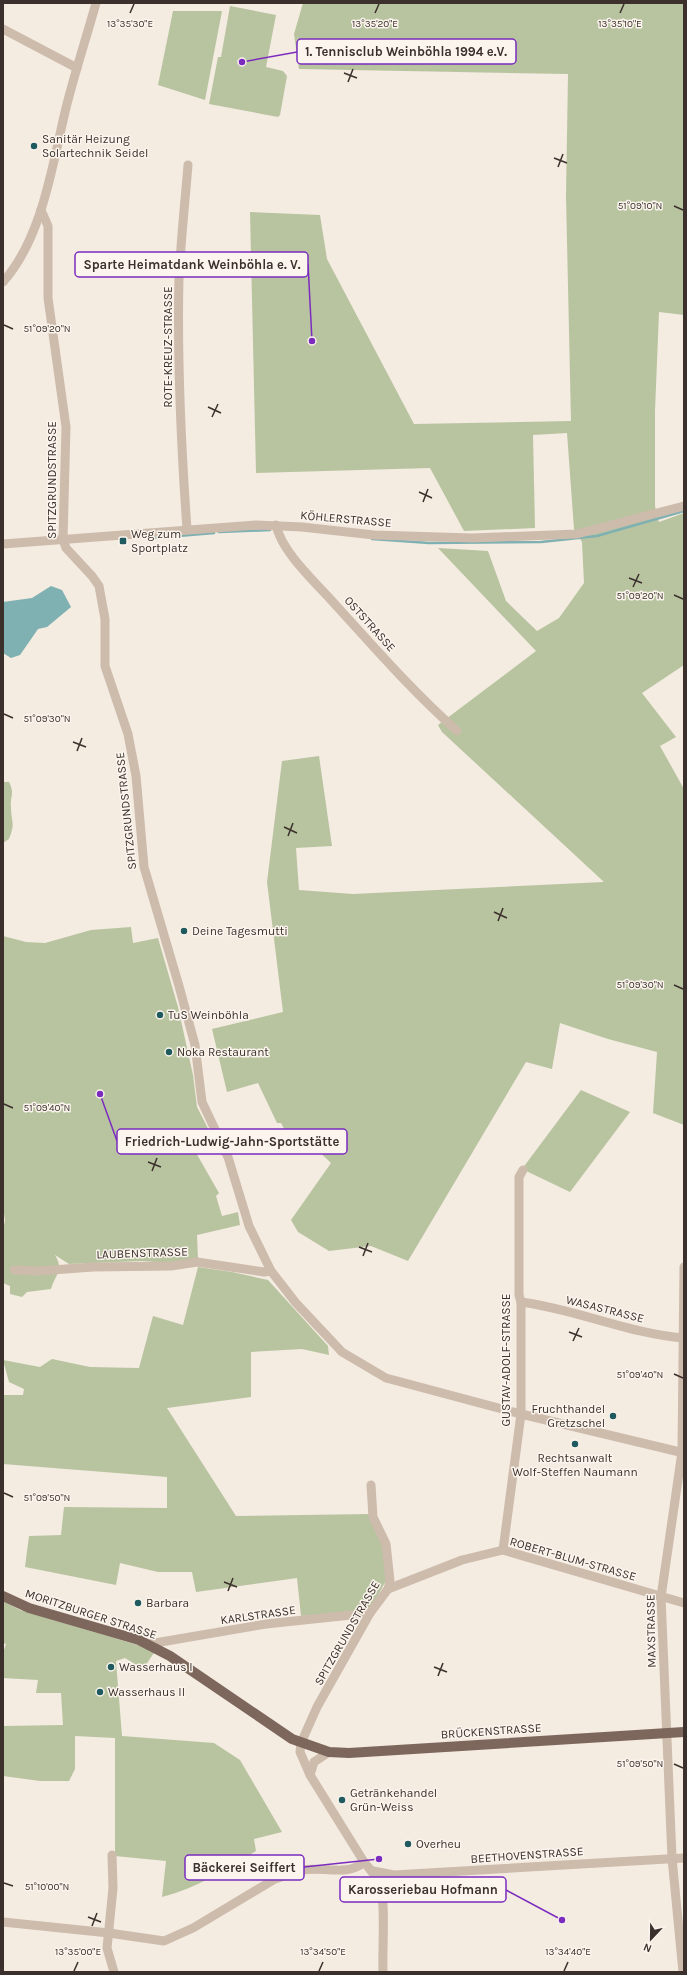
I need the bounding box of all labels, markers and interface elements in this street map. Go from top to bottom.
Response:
text: 13°35'30"E [107,18,153,30]
text: 13°35'20"E [352,18,398,30]
text: 13°35'10"E [598,18,642,30]
callout: 1. Tennisclub Weinböhla 1994 e.V. [297,39,516,64]
text: 1. Tennisclub Weinböhla 1994 e.V. [305,44,507,59]
place label: Sanitär Heizung Solartechnik Seidel [42,132,148,160]
marker: Sanitär Heizung Solartechnik Seidel [29,141,39,151]
text: 51°09'10"N [618,200,662,212]
callout: Sparte Heimatdank Weinböhla e. V. [75,252,308,277]
text: Sparte Heimatdank Weinböhla e. V. [83,257,301,272]
street label: ROTE-KREUZ-STRASSE [161,286,175,408]
text: 51°09'20"N [23,323,71,335]
street label: SPITZGRUNDSTRASSE [45,421,59,539]
street label: KÖHLERSTRASSE [300,508,392,530]
place label: Weg zum Sportplatz [131,527,188,555]
marker: Weg zum Sportplatz [118,536,128,546]
text: 51°09'20"N [616,590,664,602]
street label: OSTSTRASSE [341,593,399,655]
text: 51°09'30"N [23,713,71,725]
street label: SPITZGRUNDSTRASSE [113,752,139,870]
place label: Deine Tagesmutti [192,924,288,938]
marker: Deine Tagesmutti [179,926,189,936]
text: 51°09'30"N [616,979,664,991]
place label: TuS Weinböhla [168,1008,249,1022]
marker: TuS Weinböhla [155,1010,165,1020]
place label: Noka Restaurant [177,1045,269,1059]
marker: Noka Restaurant [164,1047,174,1057]
text: 51°09'40"N [24,1102,70,1114]
callout: Friedrich-Ludwig-Jahn-Sportstätte [117,1129,347,1154]
text: Friedrich-Ludwig-Jahn-Sportstätte [125,1134,339,1149]
street label: LAUBENSTRASSE [96,1244,188,1262]
street label: GUSTAV-ADOLF-STRASSE [499,1293,513,1427]
street label: WASASTRASSE [564,1293,646,1325]
text: 51°09'40"N [617,1369,663,1381]
place label: Fruchthandel Gretzschel [531,1402,605,1430]
marker: Fruchthandel Gretzschel [608,1411,618,1421]
marker: Rechtsanwalt Wolf-Steffen Naumann [570,1439,580,1449]
place label: Rechtsanwalt Wolf-Steffen Naumann [512,1451,638,1479]
text: 51°09'50"N [24,1492,70,1504]
street label: ROBERT-BLUM-STRASSE [508,1534,638,1584]
street label: SPITZGRUNDSTRASSE [311,1578,383,1688]
street label: MORITZBURGER STRASSE [23,1586,159,1642]
street label: MAXSTRASSE [643,1594,659,1668]
place label: Barbara [146,1596,189,1610]
marker: Barbara [133,1598,143,1608]
street label: KARLSTRASSE [219,1603,297,1627]
place label: Wasserhaus I [119,1660,193,1674]
marker: Wasserhaus I [106,1662,116,1672]
place label: Wasserhaus II [108,1685,185,1699]
marker: Wasserhaus II [95,1687,105,1697]
street label: BRÜCKENSTRASSE [440,1720,542,1742]
text: 51°09'50"N [617,1758,663,1770]
place label: Getränkehandel Grün-Weiss [350,1786,437,1814]
marker: Getränkehandel Grün-Weiss [337,1795,347,1805]
place label: Overheu [416,1837,461,1851]
marker: Overheu [403,1839,413,1849]
street label: BEETHOVENSTRASSE [470,1844,584,1866]
callout: Bäckerei Seiffert [185,1855,304,1880]
text: Bäckerei Seiffert [192,1860,296,1875]
callout: Karosseriebau Hofmann [340,1877,506,1902]
text: 51°10'00"N [25,1881,69,1893]
text: Karosseriebau Hofmann [348,1882,498,1897]
north arrow [631,1919,671,1959]
text: N [641,1940,654,1955]
text: 13°35'00"E [55,1946,101,1958]
text: 13°34'50"E [300,1946,346,1958]
text: 13°34'40"E [545,1946,591,1958]

